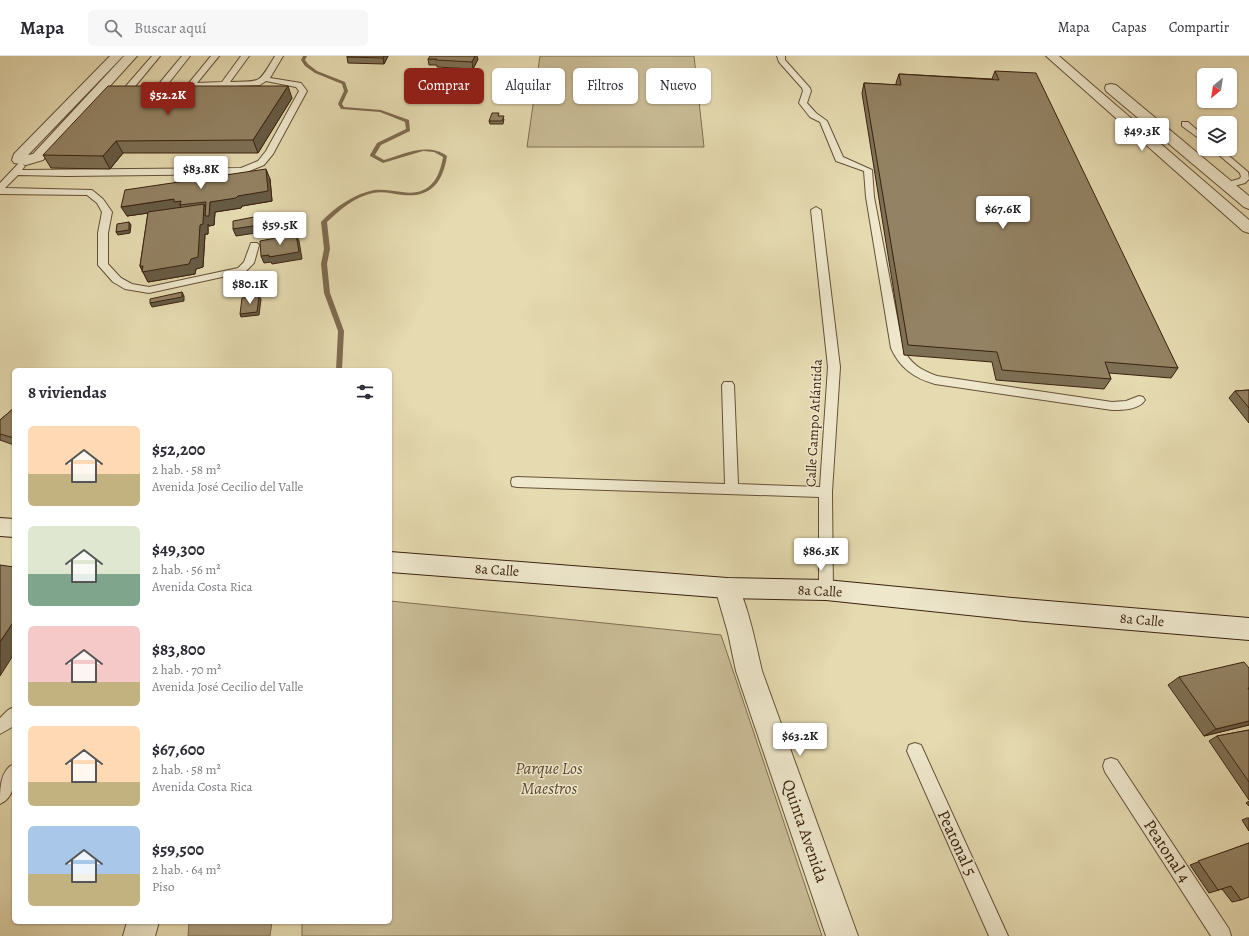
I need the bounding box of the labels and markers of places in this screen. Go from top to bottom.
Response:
pin: $52.2K [135,82,201,116]
pin: $49.3K [1109,118,1175,152]
pin: $83.8K [168,156,234,190]
pin: $67.6K [970,196,1036,230]
pin: $59.5K [247,212,313,246]
pin: $80.1K [217,271,283,305]
pin: $86.3K [788,538,854,572]
pin: $63.2K [767,723,833,757]

